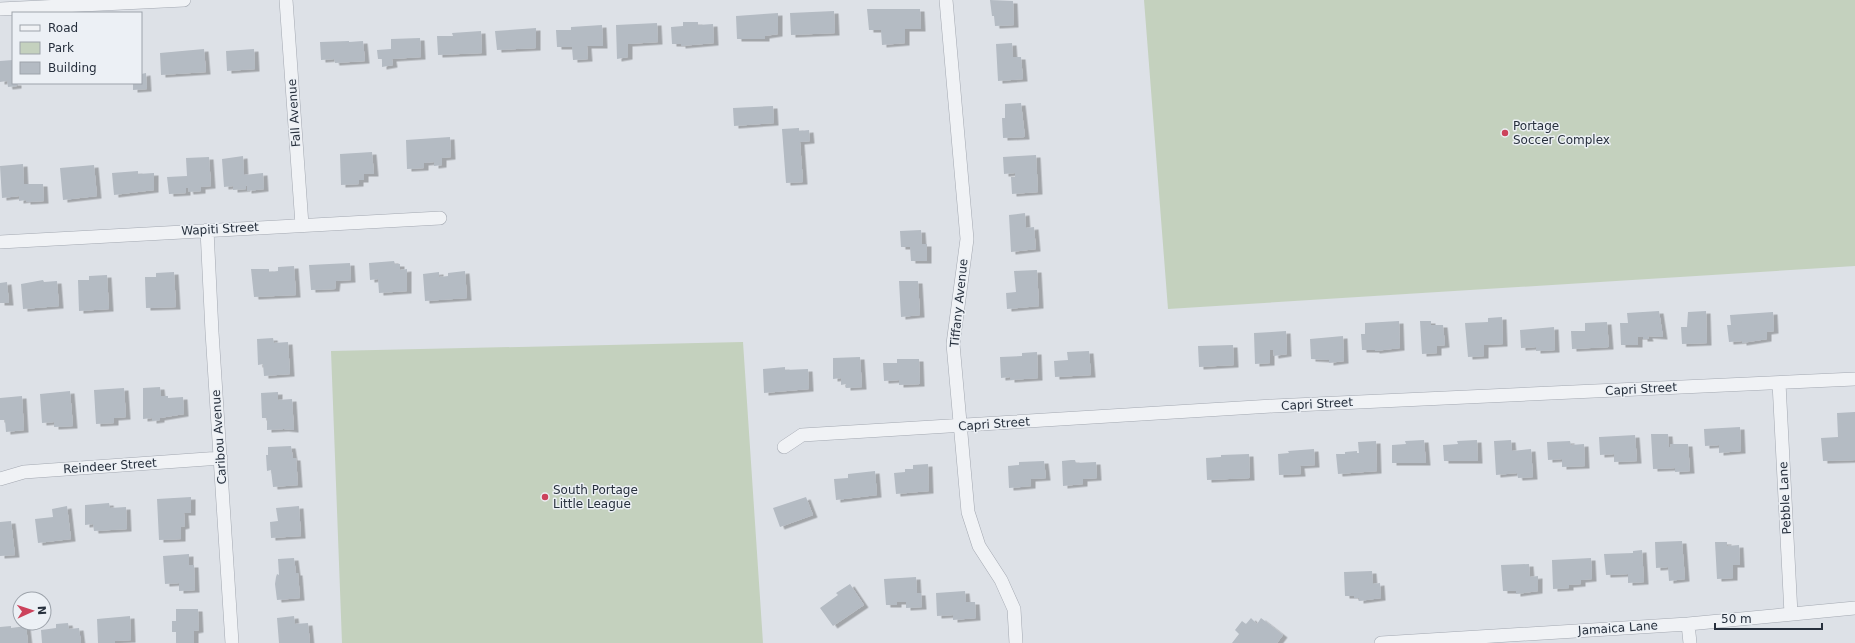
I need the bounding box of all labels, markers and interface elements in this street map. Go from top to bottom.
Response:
legend [12,12,142,84]
text: Road [48,21,78,35]
text: Park [48,41,74,55]
text: Building [48,61,97,75]
street label: Fall Avenue [285,78,303,148]
place label: Portage Soccer Complex [1513,119,1610,147]
marker: Portage Soccer Complex [1500,128,1510,138]
street label: Wapiti Street [181,220,259,238]
street label: Tiffany Avenue [947,258,971,349]
street label: Capri Street [1605,380,1678,398]
street label: Caribou Avenue [209,389,229,485]
street label: Capri Street [1281,395,1354,413]
street label: Capri Street [958,414,1031,433]
street label: Reindeer Street [63,456,158,476]
street label: Pebble Lane [1776,461,1794,535]
place label: South Portage Little League [553,483,638,511]
marker: South Portage Little League [540,492,550,502]
north arrow [12,591,52,631]
scale bar [1715,605,1822,631]
text: N [35,606,48,615]
text: 50 m [1721,612,1752,626]
street label: Jamaica Lane [1577,618,1658,638]

